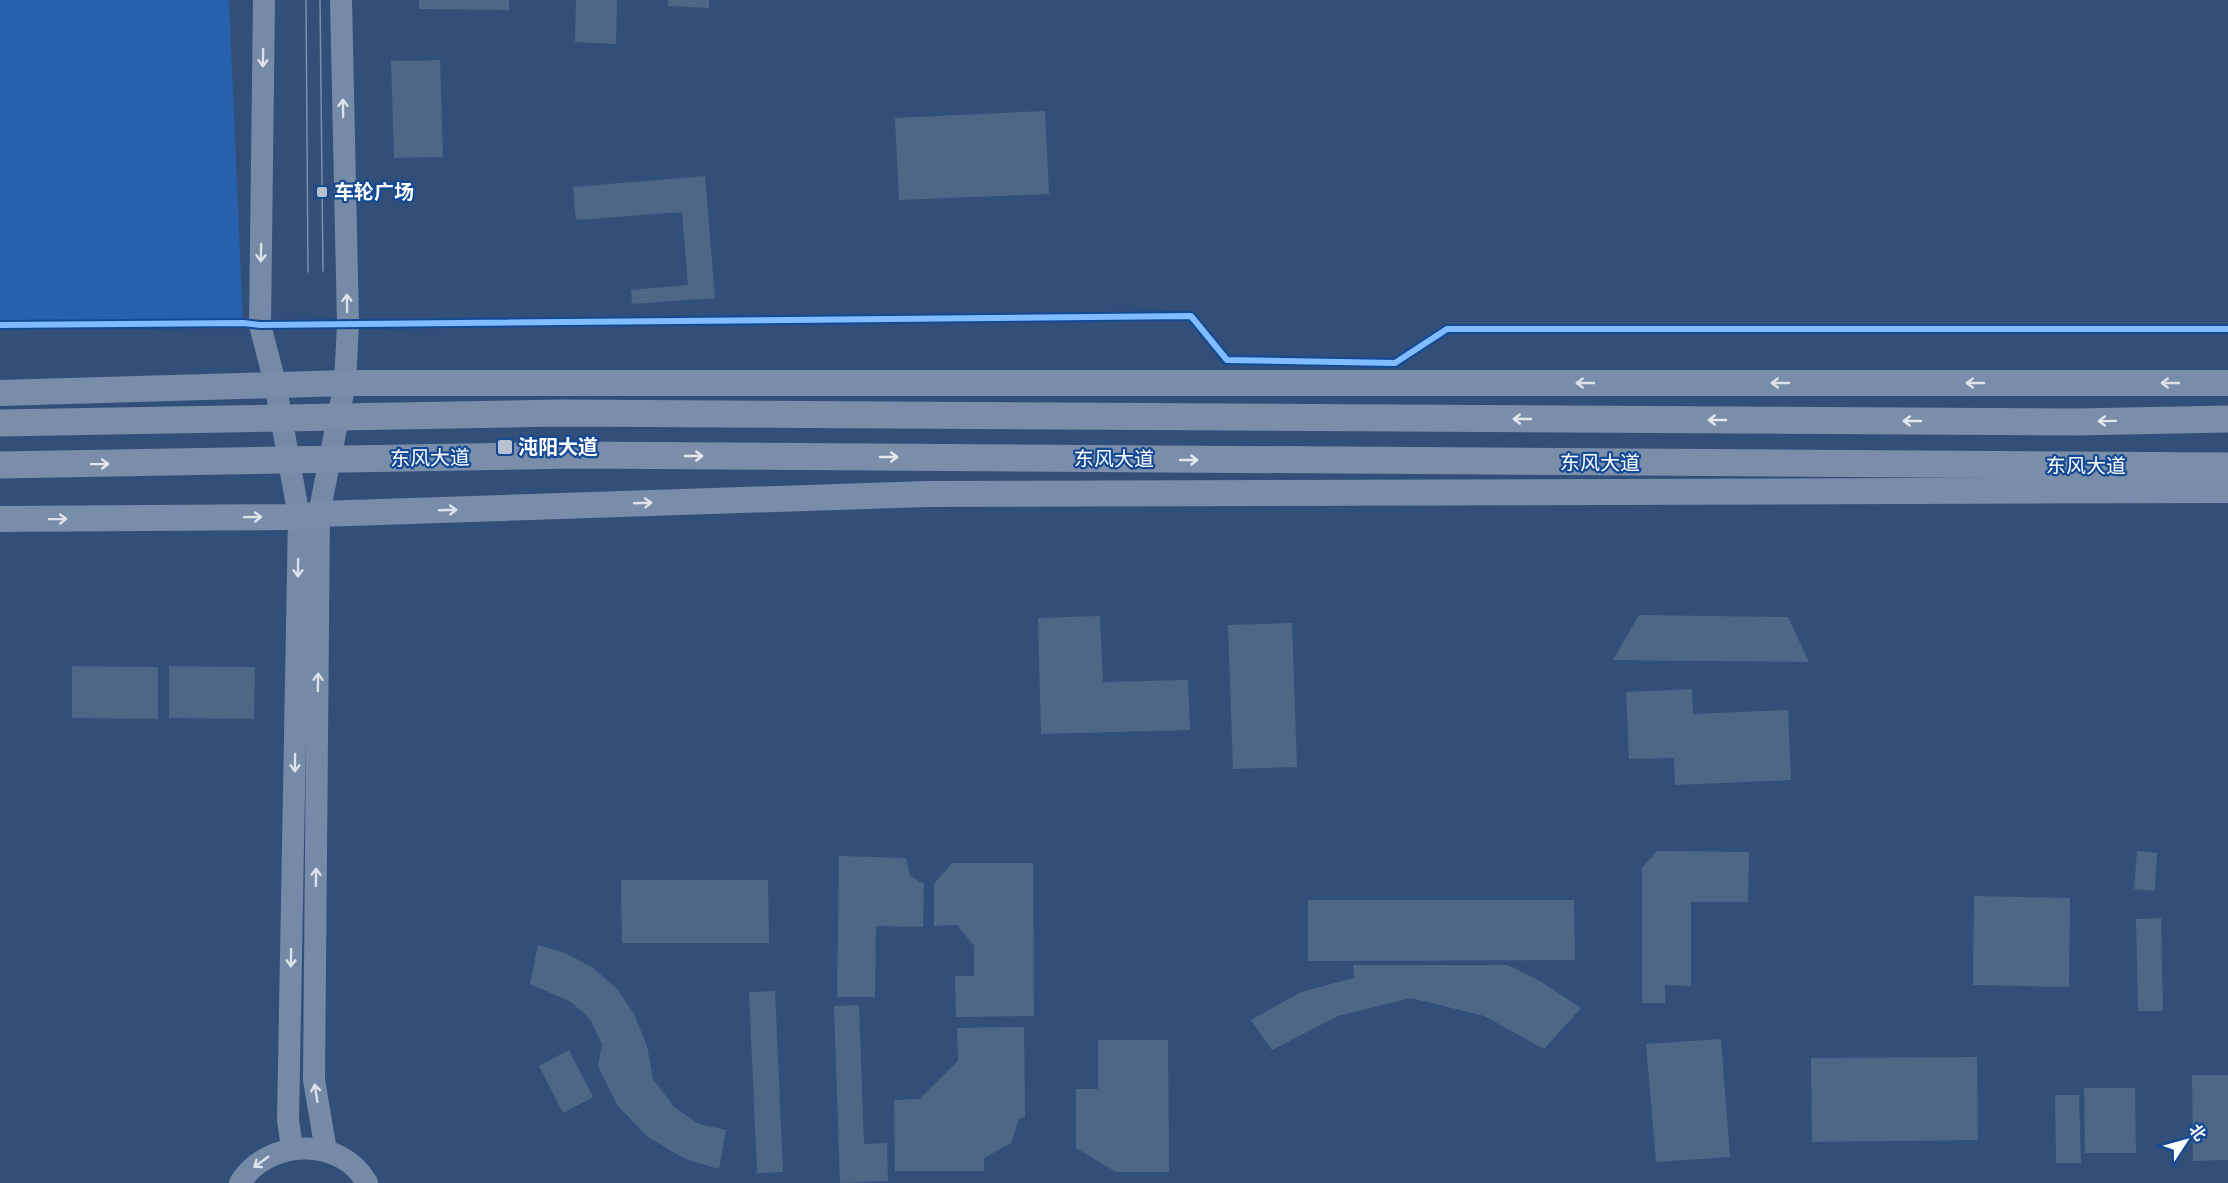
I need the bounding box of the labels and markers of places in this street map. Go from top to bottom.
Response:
place label: 车轮广场 [334,179,414,205]
marker: 车轮广场 [315,185,329,199]
place label: 沌阳大道 [518,434,598,460]
marker: 沌阳大道 [496,438,514,456]

